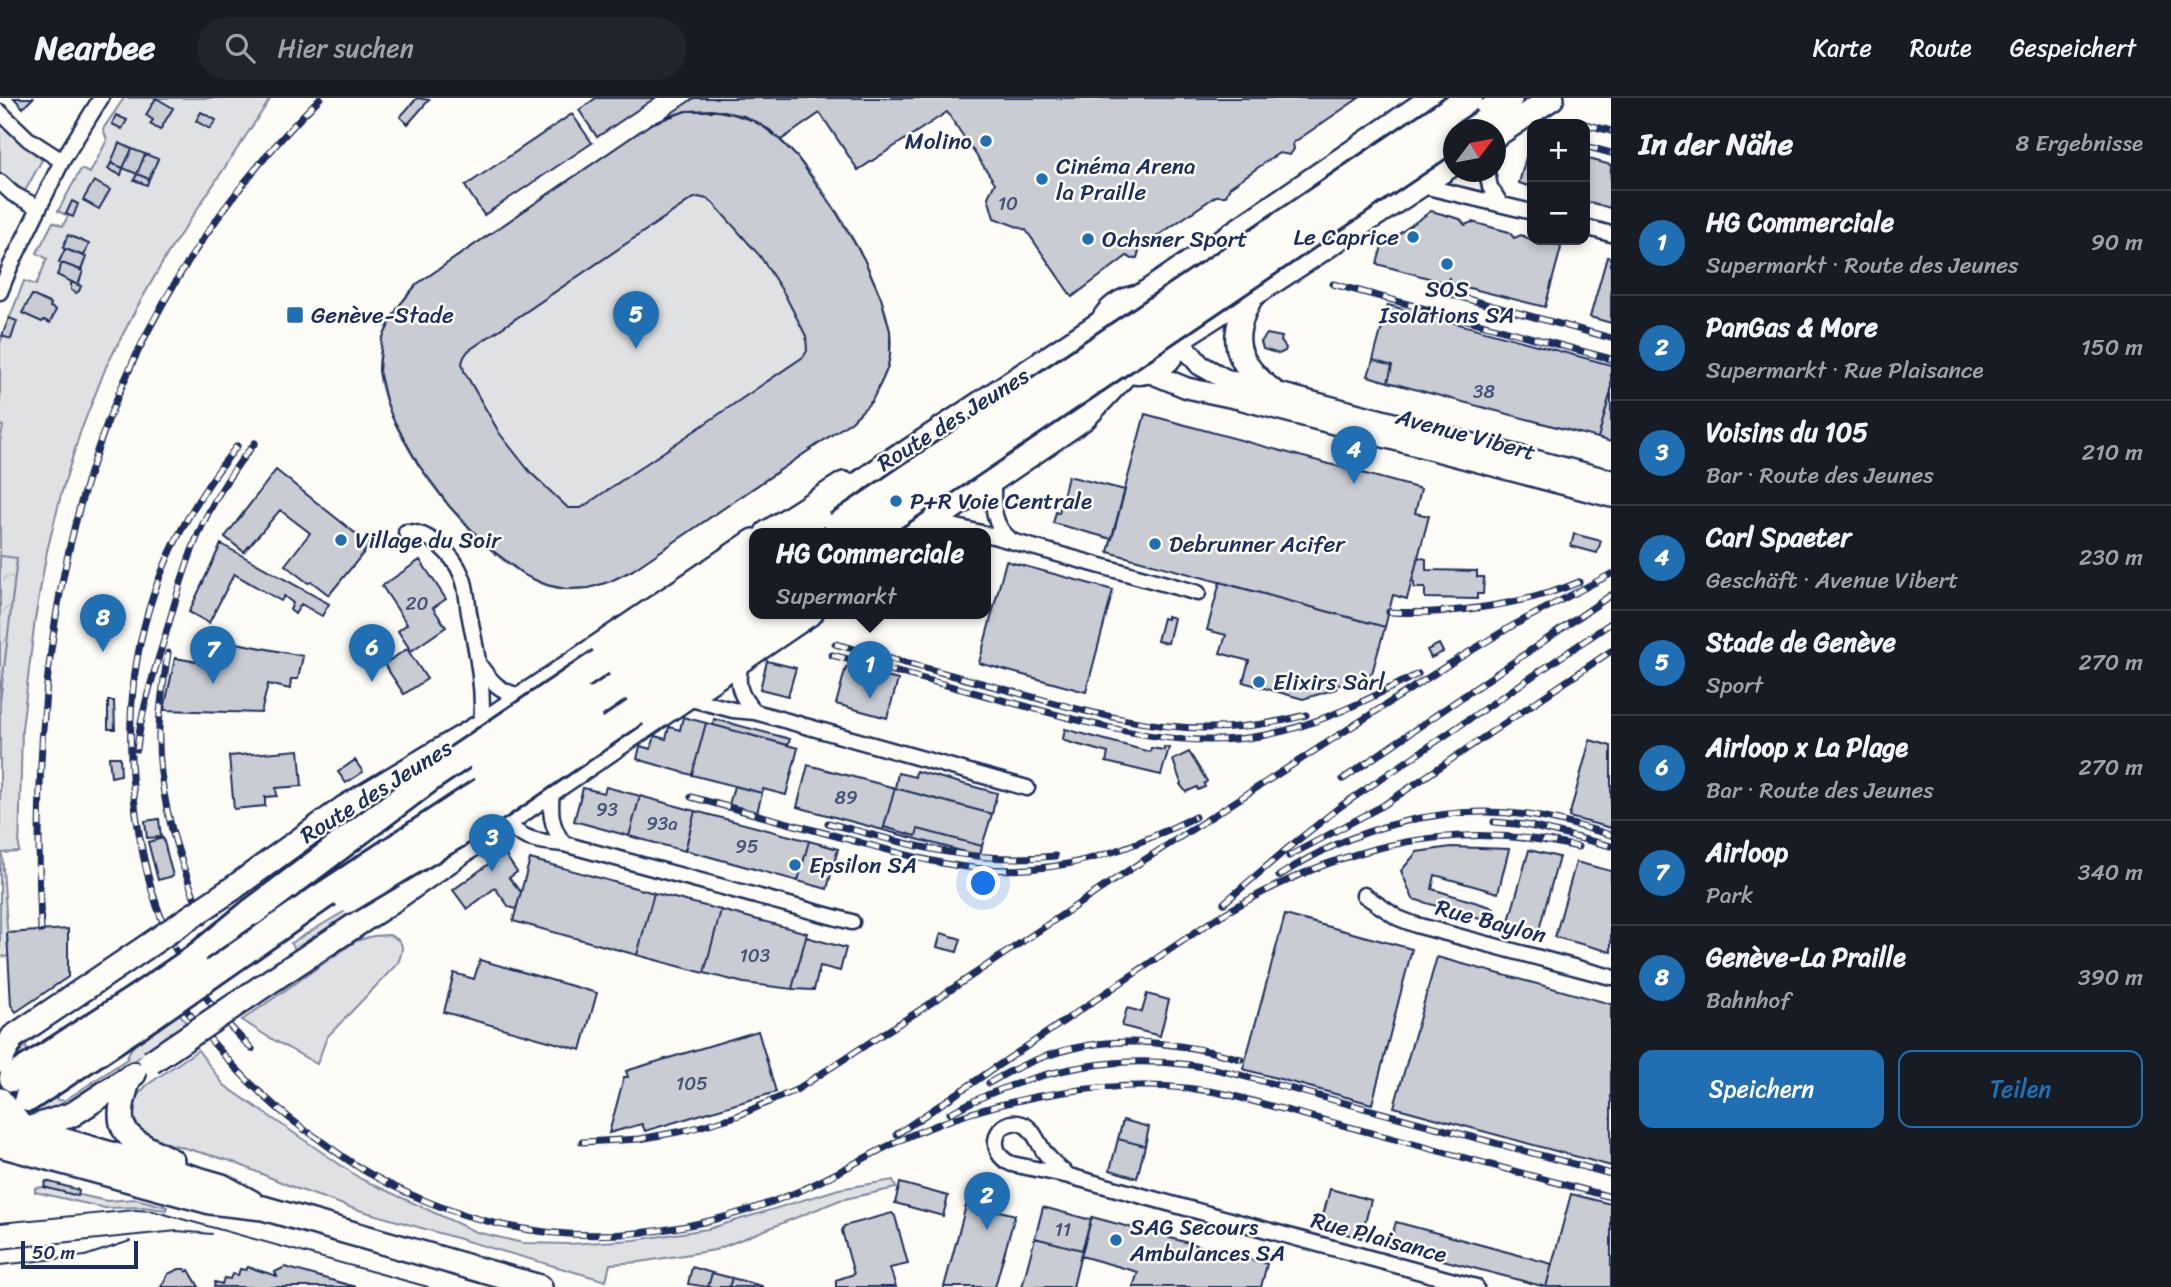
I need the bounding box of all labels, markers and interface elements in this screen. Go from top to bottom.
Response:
search box [197,17,687,80]
text: Nearbee [35,19,155,77]
text: Hier suchen [277,25,414,71]
text: Karte [1813,27,1872,69]
text: Route [1910,27,1972,69]
text: Gespeichert [2010,27,2136,69]
icon: search [221,29,259,67]
text: In der Nähe [1639,117,1793,171]
north arrow [1443,119,1506,182]
map controls [1527,119,1590,245]
button: + [1527,119,1590,182]
place label: Molino [905,121,972,162]
text: 8 Ergebnisse [2015,123,2143,164]
marker: Molino [978,133,994,149]
place label: Cinéma Arena la Praille [1056,146,1196,213]
marker: Cinéma Arena la Praille [1034,171,1050,187]
button: − [1527,182,1590,245]
house number: 10 [998,187,1018,220]
text: HG Commerciale [1706,199,1894,245]
place label: Le Caprice [1293,217,1399,258]
place label: Ochsner Sport [1102,219,1247,260]
text: 1 [1657,222,1667,263]
text: 90 m [2091,222,2143,263]
marker: Le Caprice [1405,229,1421,245]
marker: Ochsner Sport [1080,231,1096,247]
text: Supermarkt · Route des Jeunes [1706,245,2019,286]
marker: SOS Isolations SA [1439,256,1455,272]
place label: SOS Isolations SA [1378,269,1515,336]
pin: 5 [613,291,659,349]
place label: Genève-Stade [311,295,454,336]
text: PanGas & More [1706,304,1878,350]
marker: Genève-Stade [285,305,305,325]
text: 2 [1655,327,1669,368]
text: 150 m [2081,327,2143,368]
text: Supermarkt · Rue Plaisance [1706,350,1984,391]
street label: Route des Jeunes [869,356,1038,483]
house number: 38 [1473,375,1495,408]
street label: Avenue Vibert [1391,396,1540,473]
text: Voisins du 105 [1706,409,1868,455]
pin: 4 [1331,426,1377,484]
text: 3 [1656,432,1668,473]
text: 210 m [2082,432,2143,473]
text: Bar · Route des Jeunes [1706,455,1934,496]
place label: P+R Voie Centrale [910,481,1092,522]
marker: P+R Voie Centrale [888,493,904,509]
text: Carl Spaeter [1706,514,1851,560]
place label: Village du Soir [355,520,502,561]
place label: Debrunner Acifer [1169,524,1346,565]
popup [749,528,991,619]
text: HG Commerciale [776,530,964,576]
marker: Village du Soir [333,532,349,548]
marker: Debrunner Acifer [1147,536,1163,552]
text: 4 [1655,537,1669,578]
text: 230 m [2079,537,2143,578]
text: Geschäft · Avenue Vibert [1706,560,1958,601]
text: Supermarkt [776,576,896,617]
house number: 20 [406,587,428,620]
pin: 8 [80,594,126,652]
text: Stade de Genève [1706,619,1896,665]
pin: 6 [349,624,395,682]
pin: 7 [190,626,236,684]
pin: 1 [847,641,893,699]
text: 5 [1655,642,1669,683]
text: 270 m [2078,642,2143,683]
place label: Elixirs Sàrl [1273,662,1385,703]
text: Sport [1706,665,1763,706]
marker: Elixirs Sàrl [1251,674,1267,690]
text: Airloop x La Plage [1706,724,1908,770]
street label: Route des Jeunes [292,728,461,855]
text: 6 [1655,747,1669,788]
text: 270 m [2078,747,2143,788]
text: Bar · Route des Jeunes [1706,770,1934,811]
house number: 89 [834,781,858,814]
house number: 93 [596,793,619,826]
house number: 93a [646,807,678,840]
pin: 3 [469,814,515,872]
text: Airloop [1706,829,1788,875]
house number: 95 [735,830,759,863]
place label: Epsilon SA [809,845,917,886]
text: 7 [1655,852,1669,893]
text: 340 m [2078,852,2143,893]
marker: Epsilon SA [787,857,803,873]
your location [966,866,1000,900]
text: Park [1706,875,1753,916]
street label: Rue Baylon [1431,887,1551,956]
text: Genève-La Praille [1706,934,1906,980]
house number: 103 [740,939,771,972]
text: 8 [1655,957,1669,998]
text: 390 m [2078,957,2143,998]
text: Bahnhof [1706,980,1790,1021]
button: Speichern [1639,1050,1884,1128]
button: Teilen [1898,1050,2143,1128]
house number: 105 [676,1067,708,1100]
pin: 2 [964,1172,1010,1230]
street label: Rue Plaisance [1306,1200,1451,1275]
place label: SAG Secours Ambulances SA [1129,1207,1285,1274]
house number: 11 [1055,1213,1071,1246]
marker: SAG Secours Ambulances SA [1108,1232,1124,1248]
text: 50 m [32,1236,75,1269]
scale bar [21,1238,138,1270]

